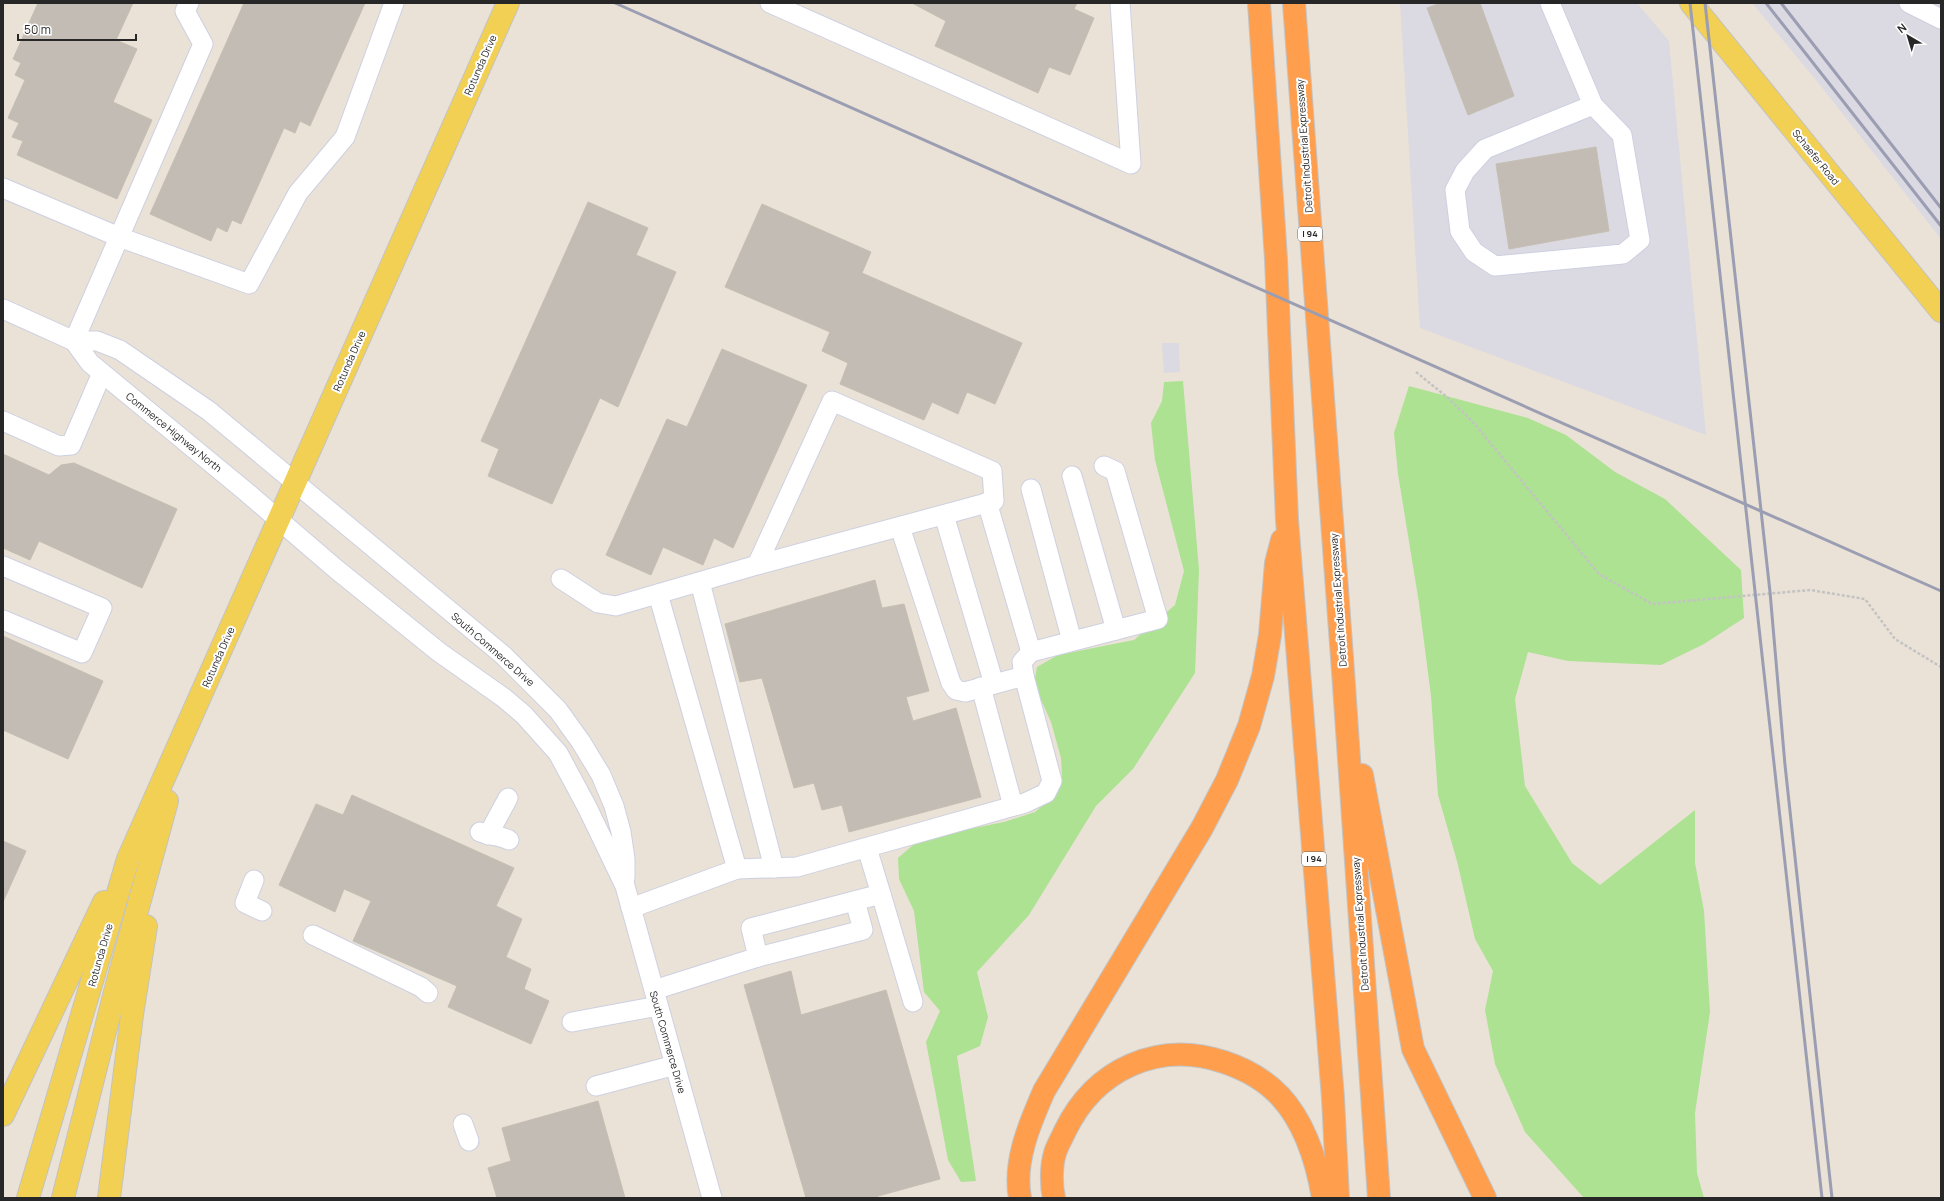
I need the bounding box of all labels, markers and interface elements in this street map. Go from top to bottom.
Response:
scale bar [18,16,136,42]
north arrow [1888,16,1928,56]
text: N [1894,19,1909,36]
text: 50 m [24,21,51,38]
street label: Rotunda Drive [460,32,500,98]
street label: Detroit Industrial Expressway [1292,78,1316,213]
street label: Schaefer Road [1789,126,1843,188]
road number: I 94 [1298,227,1322,241]
street label: Rotunda Drive [329,328,369,394]
street label: Commerce Highway North [123,389,225,475]
street label: Detroit Industrial Expressway [1326,532,1350,667]
street label: South Commerce Drive [448,609,538,689]
street label: Rotunda Drive [198,624,238,690]
road number: I 94 [1302,852,1326,866]
street label: Detroit Industrial Expressway [1348,856,1372,991]
street label: Rotunda Drive [84,922,116,988]
street label: South Commerce Drive [647,989,689,1095]

